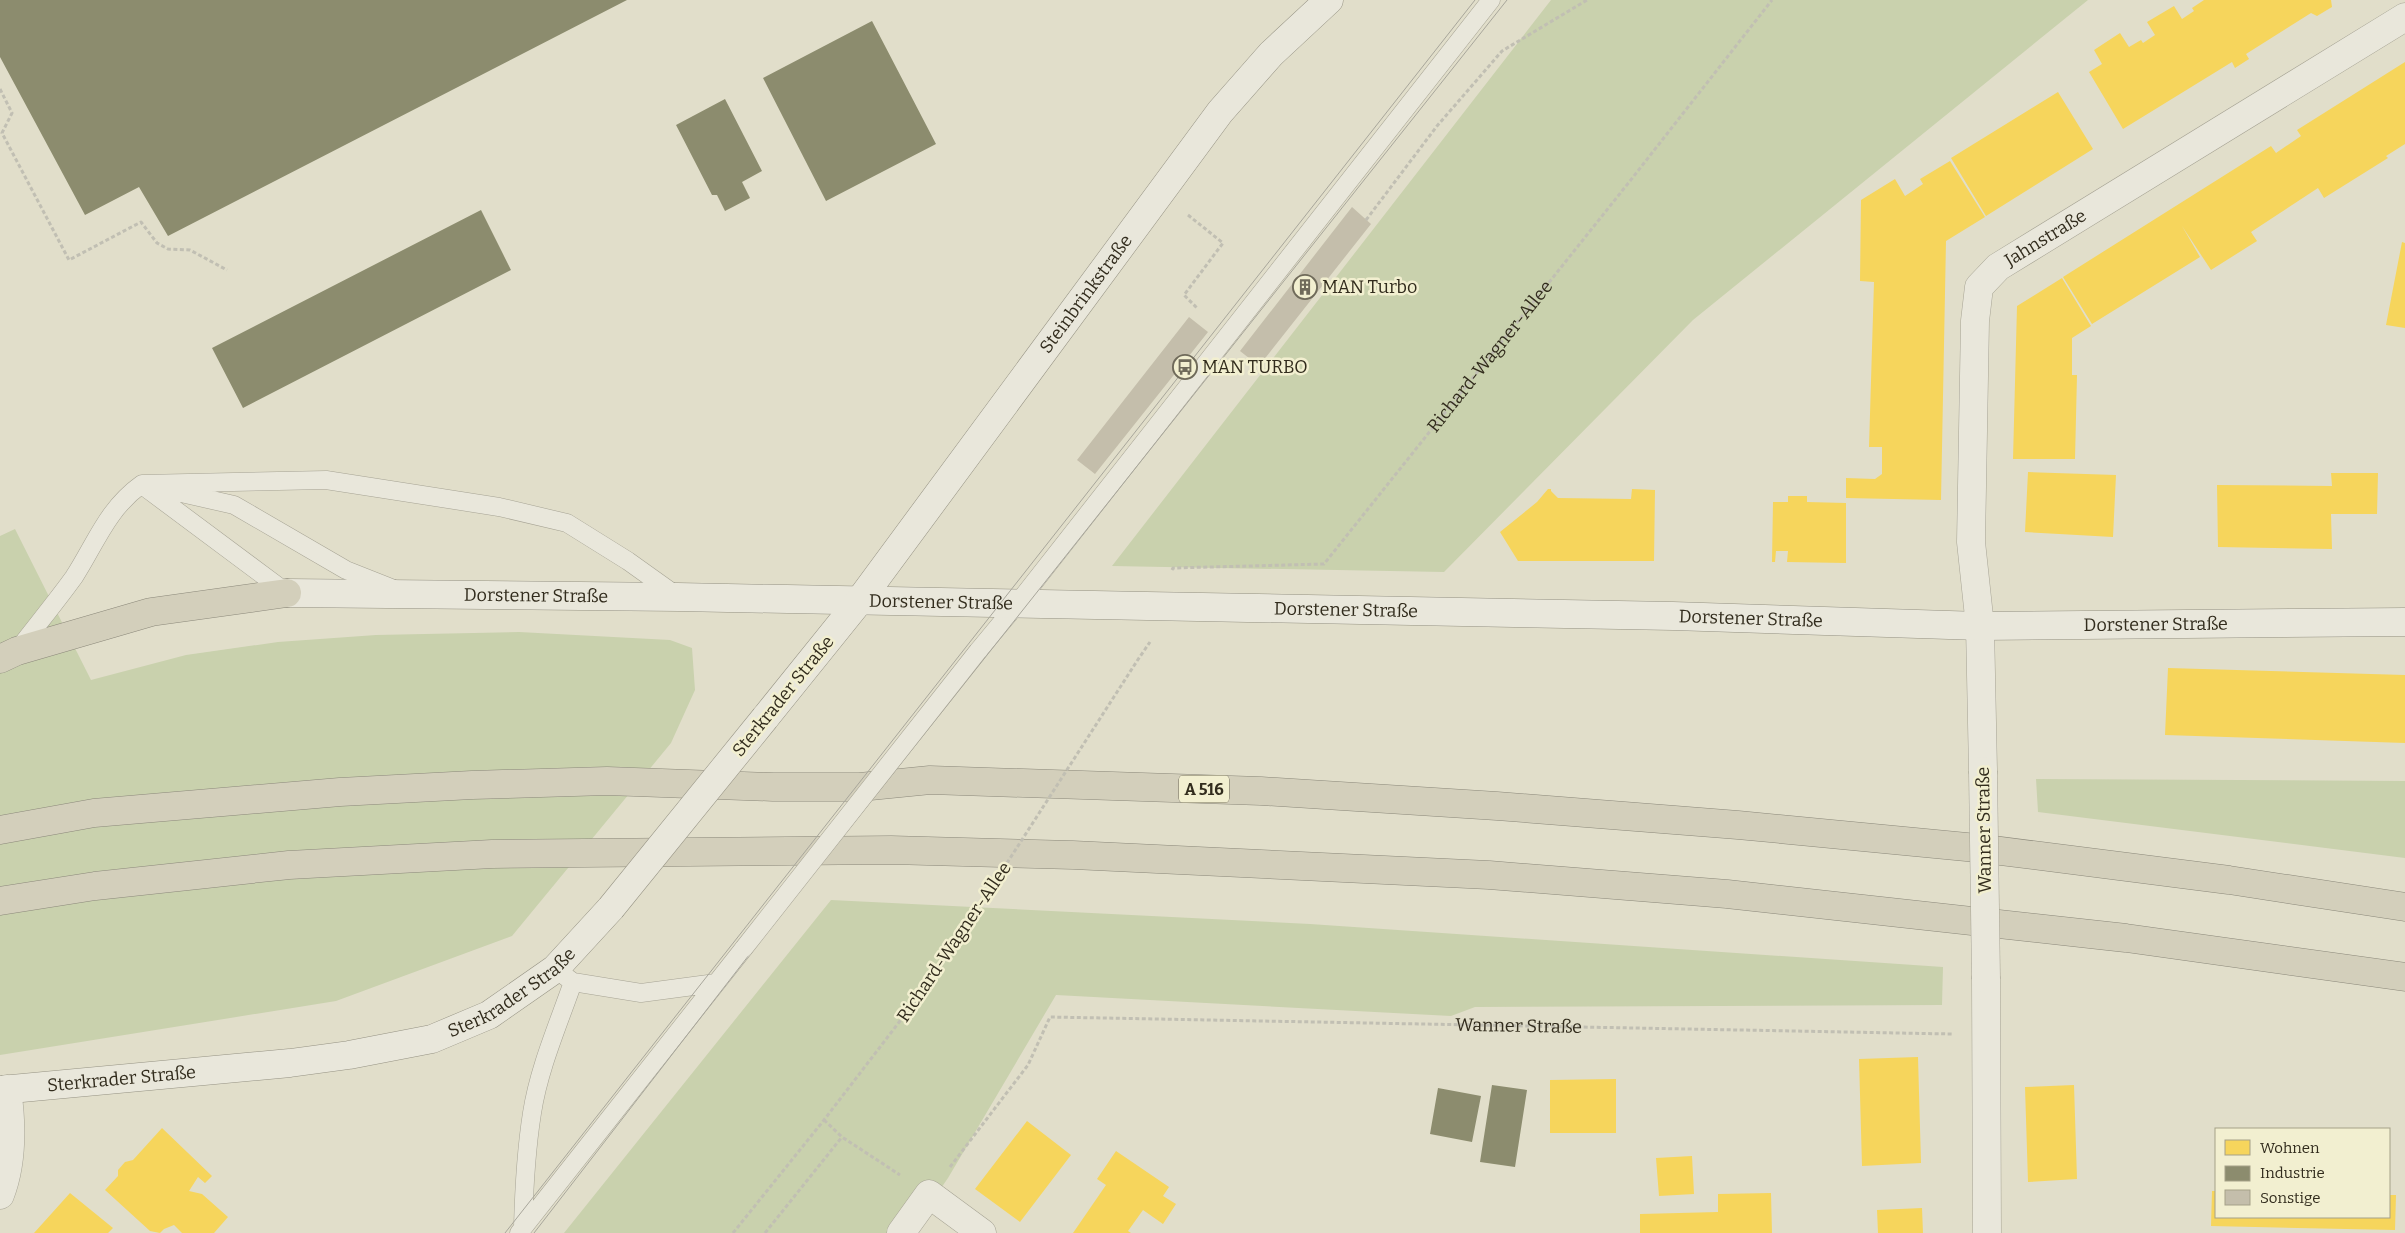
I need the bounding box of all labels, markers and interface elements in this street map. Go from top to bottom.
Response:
street label: Jahnstraße [2000,204,2090,272]
street label: Steinbrinkstraße [1035,230,1137,357]
building icon: MAN Turbo [1292,274,1318,300]
place label: MAN Turbo [1322,276,1417,298]
street label: Richard-Wagner-Allee [1422,276,1557,437]
bus stop icon: MAN TURBO [1172,354,1198,380]
place label: MAN TURBO [1202,356,1308,378]
street label: Dorstener Straße [464,584,608,607]
street label: Dorstener Straße [869,590,1013,614]
street label: Dorstener Straße [1274,597,1418,622]
street label: Dorstener Straße [1678,605,1823,632]
street label: Dorstener Straße [2083,613,2228,636]
street label: Sterkrader Straße [727,631,839,761]
street label: Wanner Straße [1972,766,1996,894]
road number: A 516 [1179,776,1229,802]
street label: Richard-Wagner-Allee [892,858,1016,1026]
street label: Sterkrader Straße [444,943,580,1042]
street label: Wanner Straße [1455,1014,1582,1038]
street label: Sterkrader Straße [46,1061,197,1097]
legend [2215,1128,2390,1218]
text: Wohnen [2260,1139,2320,1157]
text: Industrie [2260,1164,2325,1182]
text: Sonstige [2260,1189,2320,1207]

